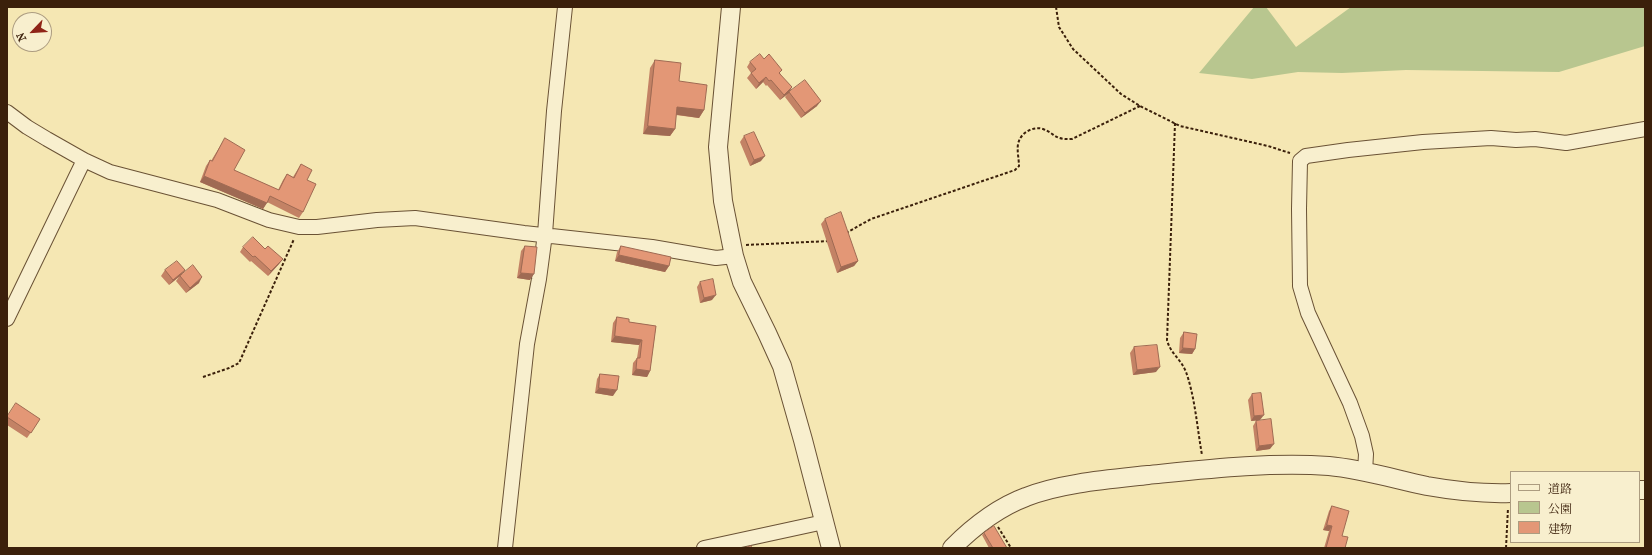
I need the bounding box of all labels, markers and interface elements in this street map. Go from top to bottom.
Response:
north arrow [12,12,52,52]
text: N [14,30,29,43]
legend [1510,471,1640,543]
text: 道路 [1548,482,1572,496]
text: 公園 [1548,502,1572,516]
text: 建物 [1548,522,1572,536]

